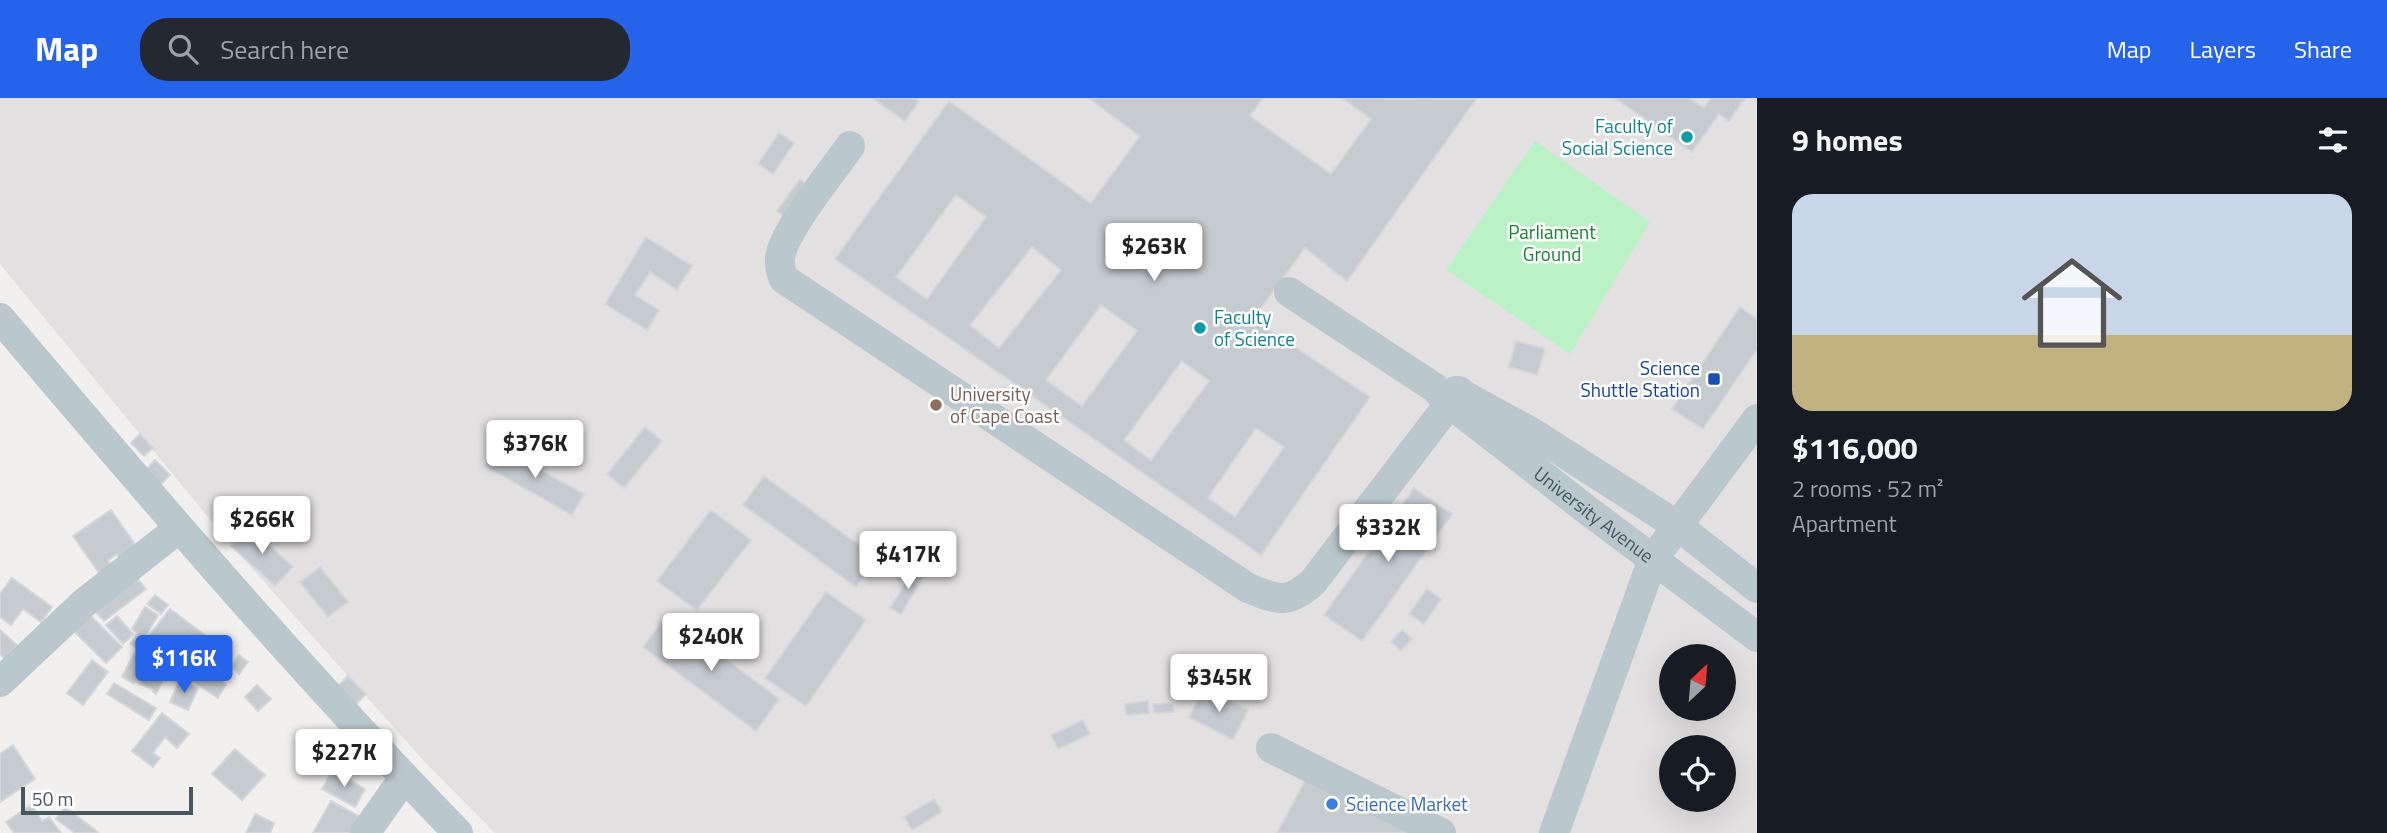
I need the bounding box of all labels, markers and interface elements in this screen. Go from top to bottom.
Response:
search box [140,18,630,81]
text: Map [35,24,98,74]
icon: search [164,30,202,68]
text: Search here [220,30,349,69]
text: Map [2107,31,2152,67]
text: Layers [2190,31,2256,67]
text: Share [2294,31,2352,67]
place label: Faculty of Social Science [1562,111,1674,162]
text: 9 homes [1792,117,1903,163]
icon: filters [2314,121,2352,159]
marker: Faculty of Social Science [1679,129,1695,145]
park label: Parliament Ground [1508,217,1596,268]
pin: $263K [1105,223,1203,283]
text: $263K [1121,228,1187,263]
icon: home [2009,240,2135,366]
place label: Faculty of Science [1214,302,1295,353]
marker: Faculty of Science [1192,320,1208,336]
place label: Science Shuttle Station [1581,353,1700,404]
marker: Science Shuttle Station [1706,371,1722,387]
place label: University of Cape Coast [950,379,1060,430]
marker: University of Cape Coast [928,397,944,413]
pin: $376K [486,420,584,480]
text: $376K [502,425,568,460]
text: $116,000 [1792,425,1918,471]
street label: University Avenue [1528,459,1660,569]
text: 2 rooms · 52 m² [1792,471,1943,506]
pin: $266K [213,496,311,556]
text: $266K [229,501,295,536]
pin: $332K [1339,504,1437,564]
text: Apartment [1792,506,1897,541]
text: $332K [1355,509,1421,544]
pin: $417K [859,532,957,591]
text: $417K [875,536,941,571]
pin: $240K [662,614,760,673]
text: $240K [678,618,744,653]
pin: $116K [135,636,233,695]
text: $116K [151,640,217,675]
north arrow [1659,644,1736,721]
map controls [1659,644,1736,812]
pin: $345K [1170,654,1268,714]
text: $345K [1186,659,1252,694]
pin: $227K [295,730,393,789]
text: $227K [311,734,377,769]
button: locate [1659,735,1736,812]
scale bar [21,784,192,816]
text: 50 m [32,784,73,813]
place label: Science Market [1346,789,1468,818]
marker: Science Market [1324,796,1340,812]

